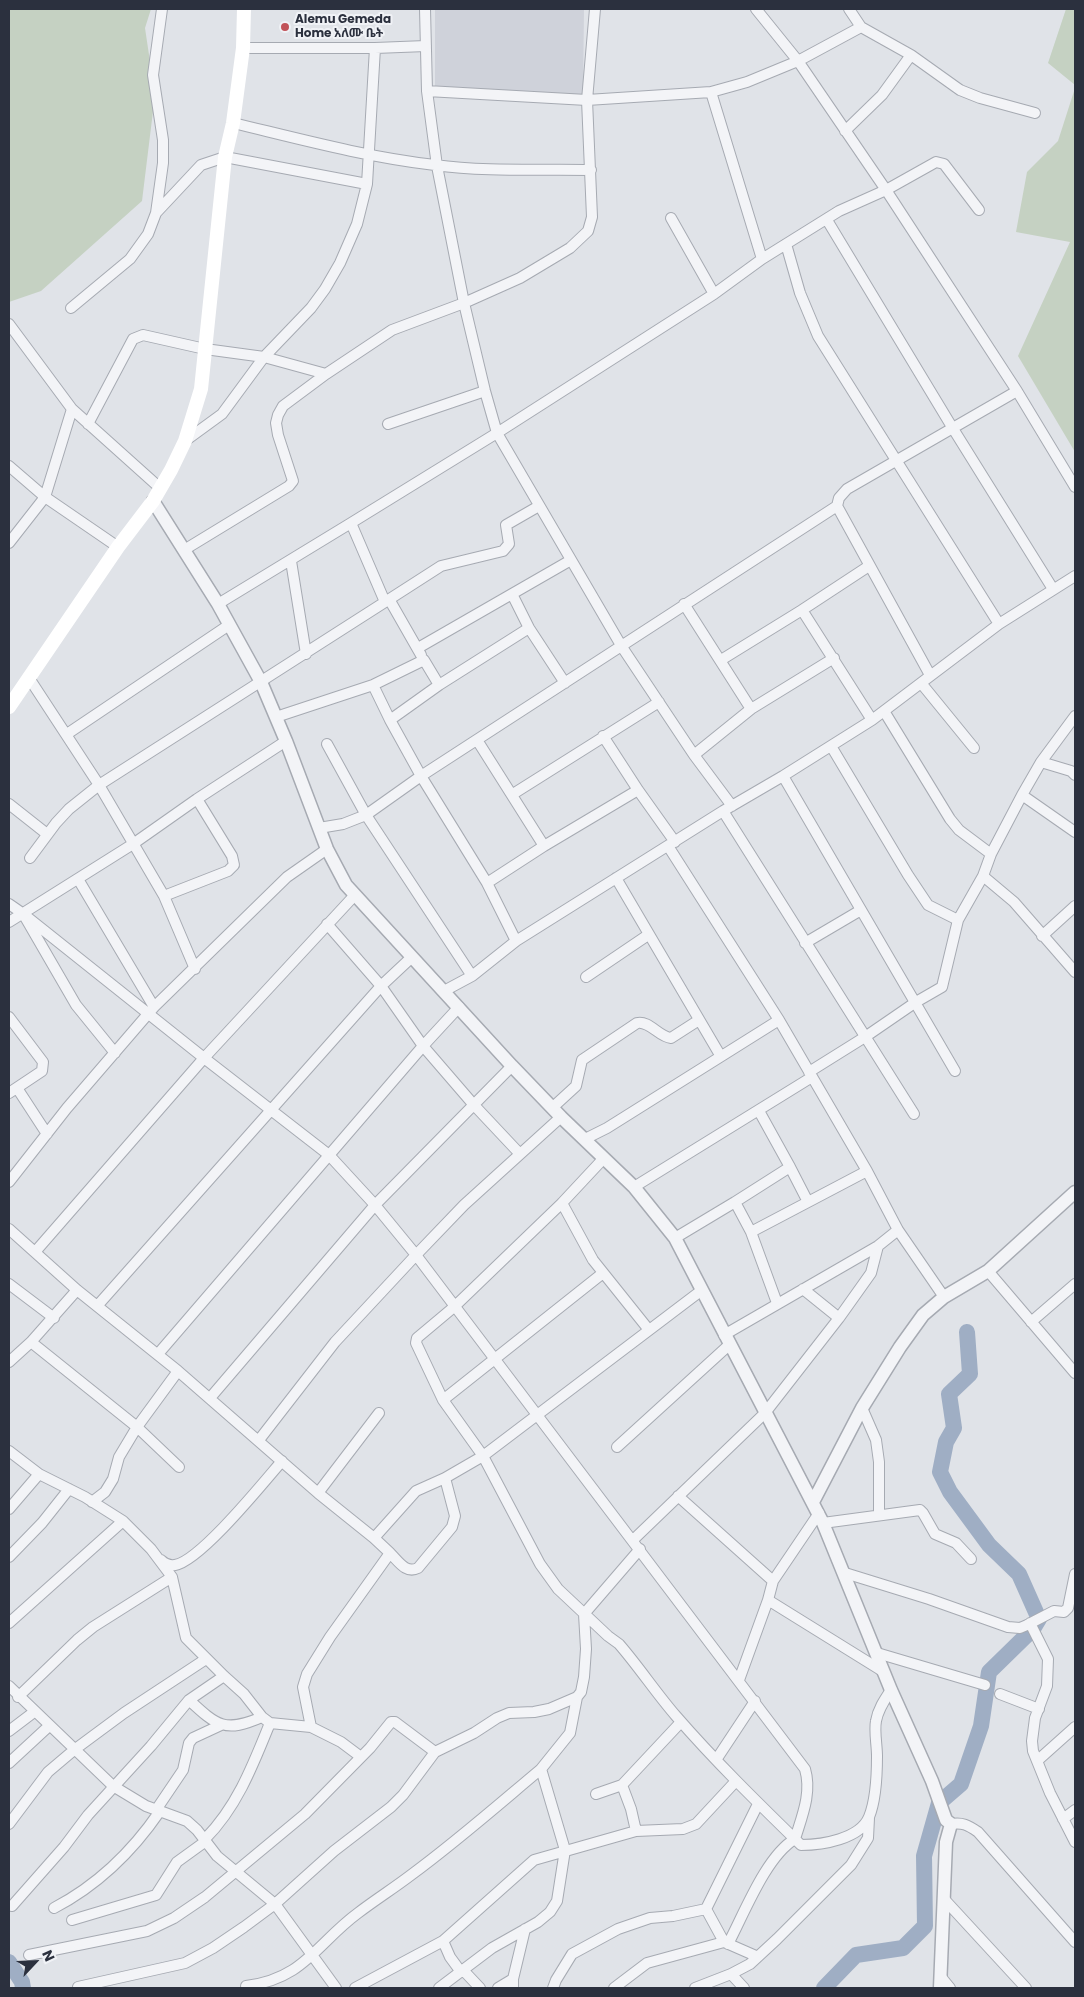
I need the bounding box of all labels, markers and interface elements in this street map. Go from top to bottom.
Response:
place label: Alemu Gemeda Home አለሙ ቤት [295,13,391,41]
marker: Alemu Gemeda Home አለሙ ቤት [279,21,291,33]
north arrow [10,1937,60,1987]
text: N [37,1947,60,1965]

